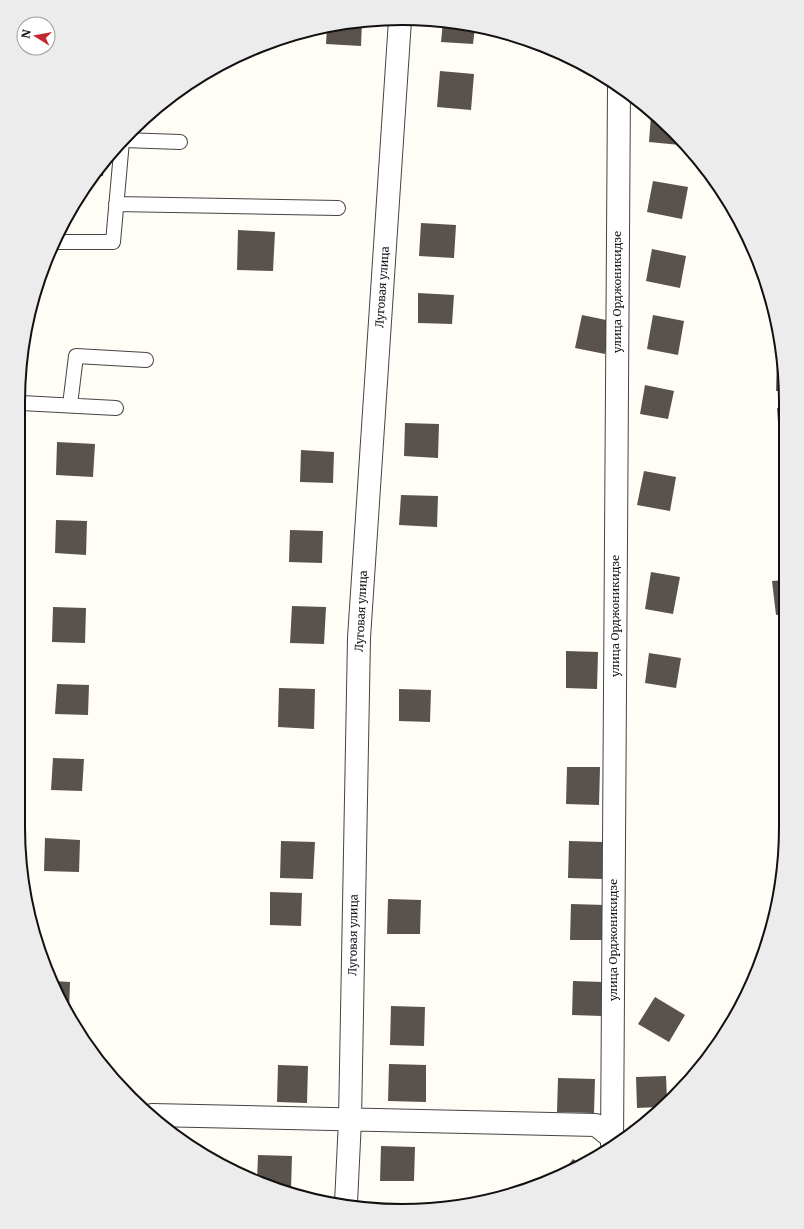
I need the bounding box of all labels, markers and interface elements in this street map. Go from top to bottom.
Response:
north arrow [16,16,56,56]
text: N [18,28,34,40]
street label: улица Орджоникидзе [610,231,624,353]
street label: Луговая улица [372,246,392,328]
street label: улица Орджоникидзе [608,555,622,677]
street label: Луговая улица [352,570,370,652]
street label: улица Орджоникидзе [606,879,620,1001]
street label: Луговая улица [345,894,361,976]

